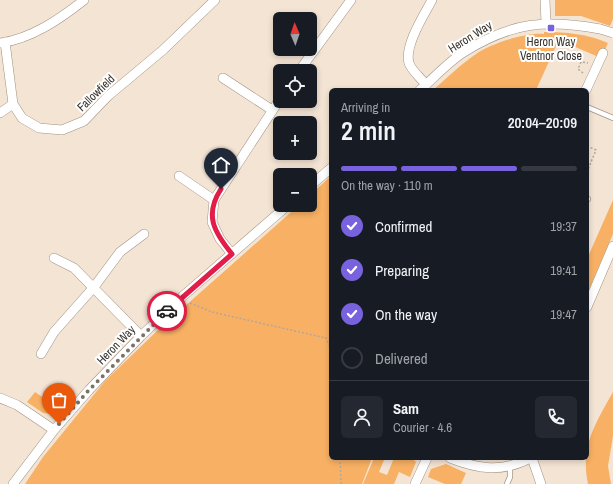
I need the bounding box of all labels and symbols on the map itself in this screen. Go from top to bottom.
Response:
north arrow [273,12,317,56]
street label: Heron Way [445,17,495,57]
marker: Heron Way Ventnor Close [546,23,556,33]
place label: Heron Way Ventnor Close [520,34,582,64]
street label: Fallowfield [74,71,118,115]
pin [204,148,238,189]
courier [147,291,187,331]
street label: Heron Way [93,322,139,368]
pin [42,383,76,424]

